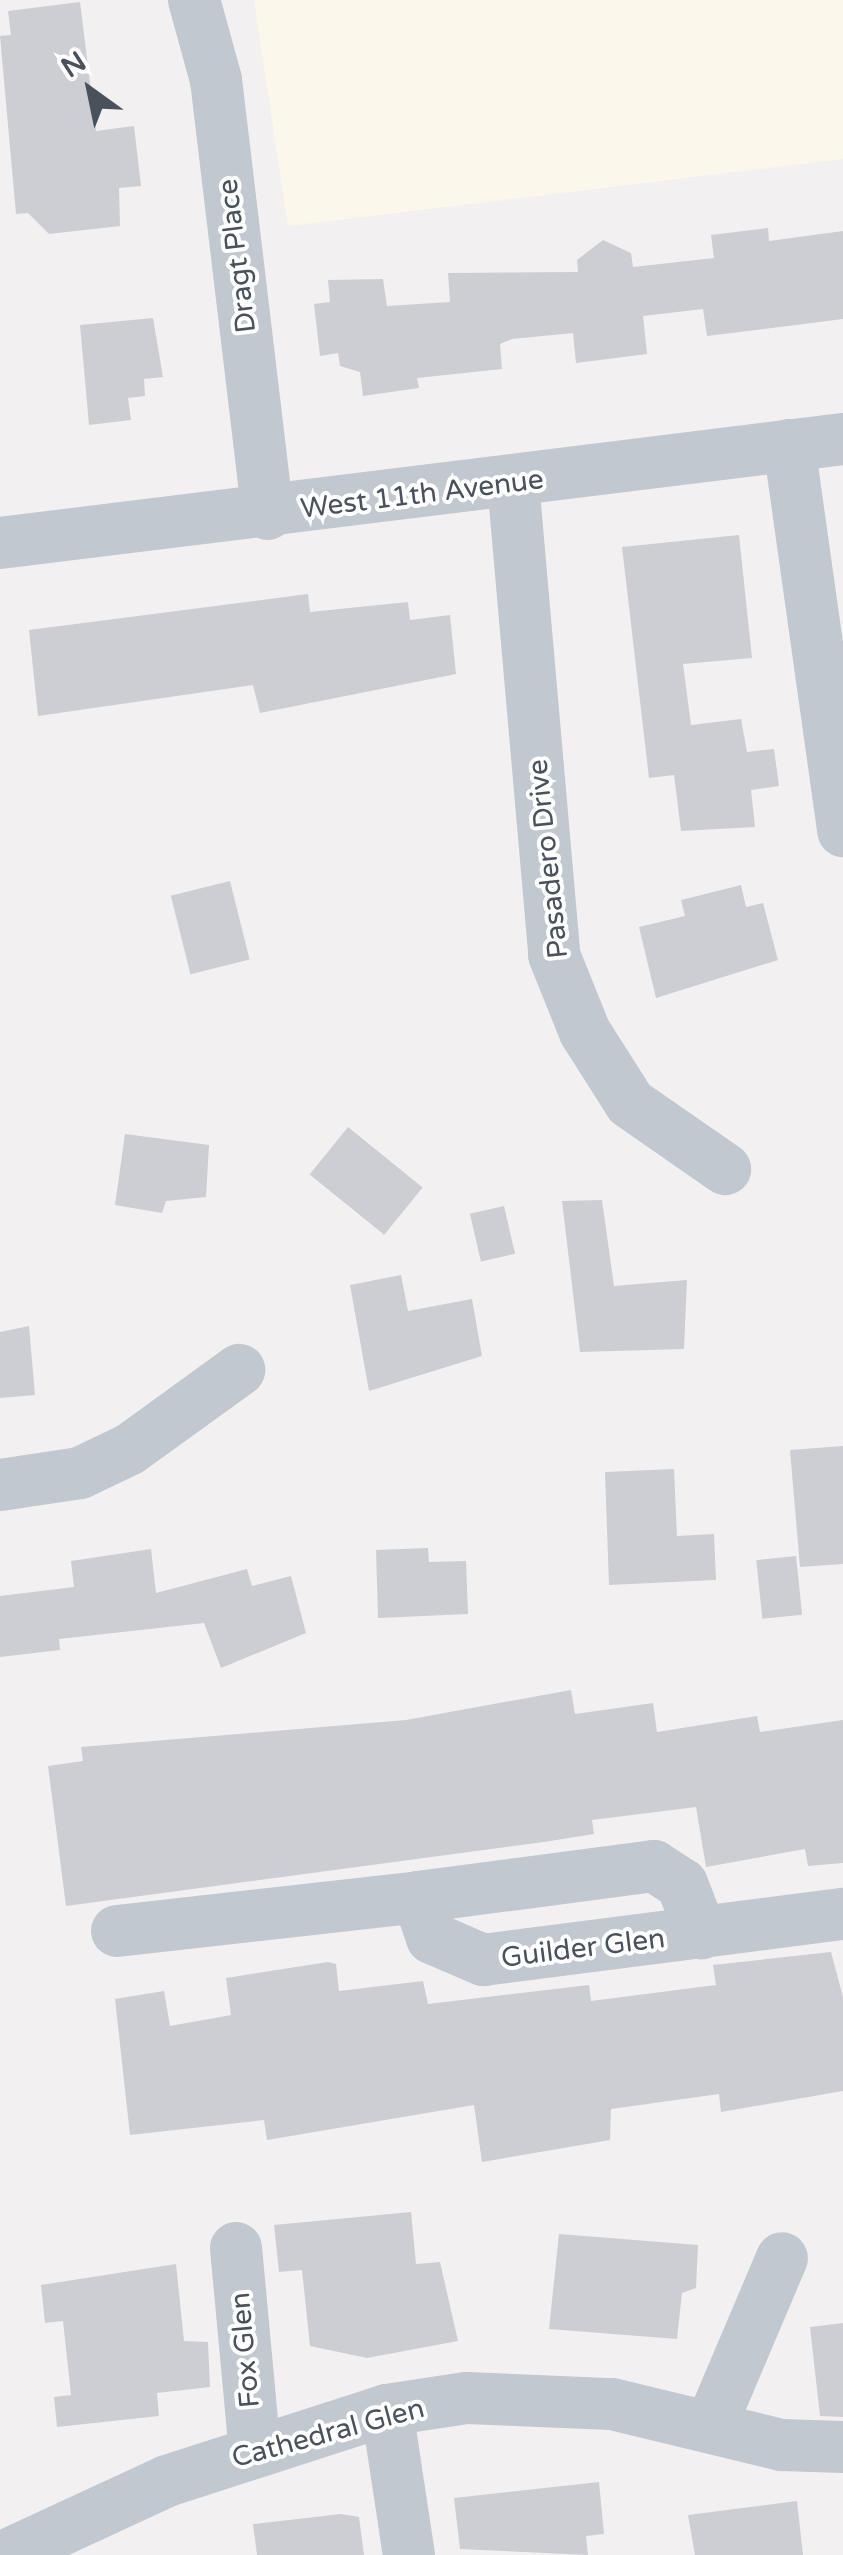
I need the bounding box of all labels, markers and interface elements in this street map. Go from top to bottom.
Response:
north arrow [40,40,140,140]
text: N [55,44,92,85]
street label: Dragt Place [211,177,263,335]
street label: West 11th Avenue [299,462,545,526]
street label: Pasadero Drive [521,758,575,960]
street label: Guilder Glen [499,1921,667,1975]
street label: Fox Glen [223,2291,267,2409]
street label: Cathedral Glen [228,2391,428,2475]

